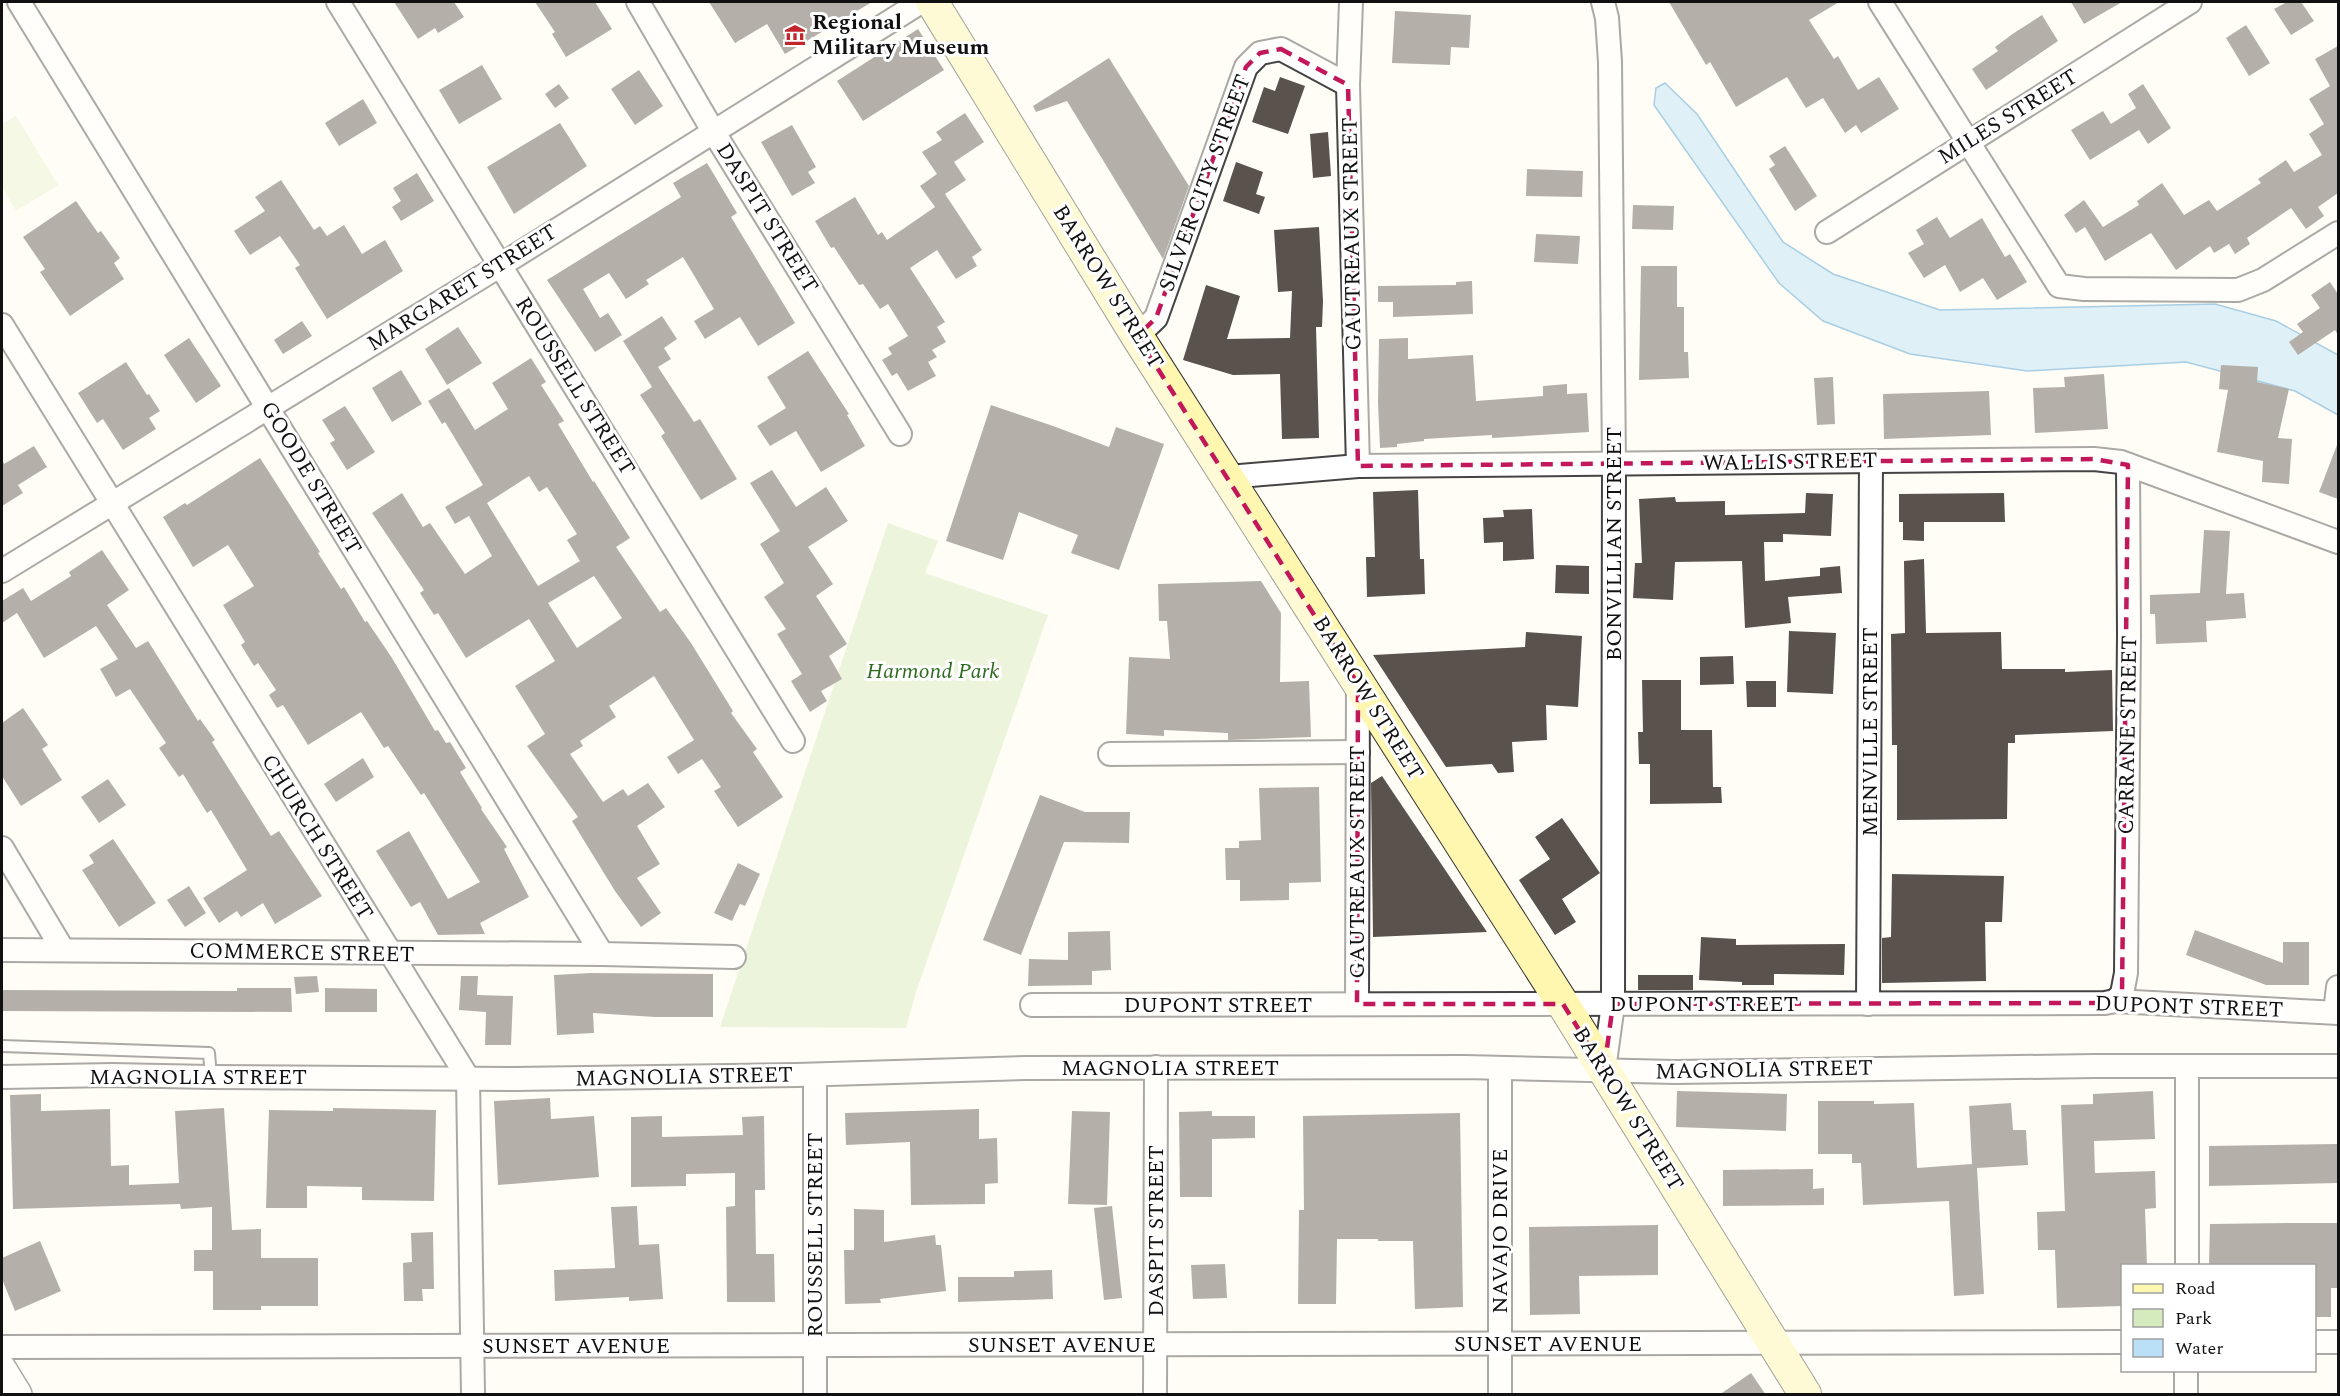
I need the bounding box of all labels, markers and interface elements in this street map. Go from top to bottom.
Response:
place label: Regional Military Museum [812,6,989,64]
museum icon: Regional Military Museum [783,23,807,47]
street label: MILES STREET [1932,61,2084,173]
street label: SILVER CITY STREET [1150,70,1260,296]
street label: GAUTREAUX STREET [1333,117,1371,351]
street label: DASPIT STREET [707,136,827,300]
street label: BARROW STREET [1044,198,1172,376]
street label: MARGARET STREET [360,216,564,360]
street label: ROUSSELL STREET [507,290,643,482]
street label: GOODE STREET [252,395,370,561]
street label: BONVILLIAN STREET [1598,427,1631,661]
street label: WALLIS STREET [1702,444,1878,480]
street label: BARROW STREET [1304,609,1432,787]
street label: MENVILLE STREET [1854,627,1887,837]
street label: CARRANE STREET [2110,635,2146,835]
park label: Harmond Park [866,655,1000,688]
street label: GAUTREAUX STREET [1341,745,1374,979]
street label: CHURCH STREET [253,748,381,926]
street label: COMMERCE STREET [189,935,415,971]
street label: DUPONT STREET [2094,987,2284,1027]
street label: DUPONT STREET [1610,988,1798,1021]
street label: DUPONT STREET [1124,989,1312,1022]
street label: BARROW STREET [1564,1020,1692,1198]
street label: MAGNOLIA STREET [1061,1052,1279,1085]
street label: MAGNOLIA STREET [1655,1052,1873,1088]
street label: MAGNOLIA STREET [575,1059,793,1095]
street label: MAGNOLIA STREET [89,1061,307,1094]
street label: ROUSSELL STREET [799,1132,832,1338]
street label: DASPIT STREET [1140,1145,1173,1317]
street label: NAVAJO DRIVE [1484,1148,1517,1314]
legend [2121,1264,2316,1372]
text: Road [2175,1275,2216,1302]
text: Park [2175,1305,2212,1332]
street label: SUNSET AVENUE [1454,1328,1642,1361]
street label: SUNSET AVENUE [968,1329,1156,1362]
street label: SUNSET AVENUE [482,1330,670,1363]
text: Water [2175,1335,2223,1362]

